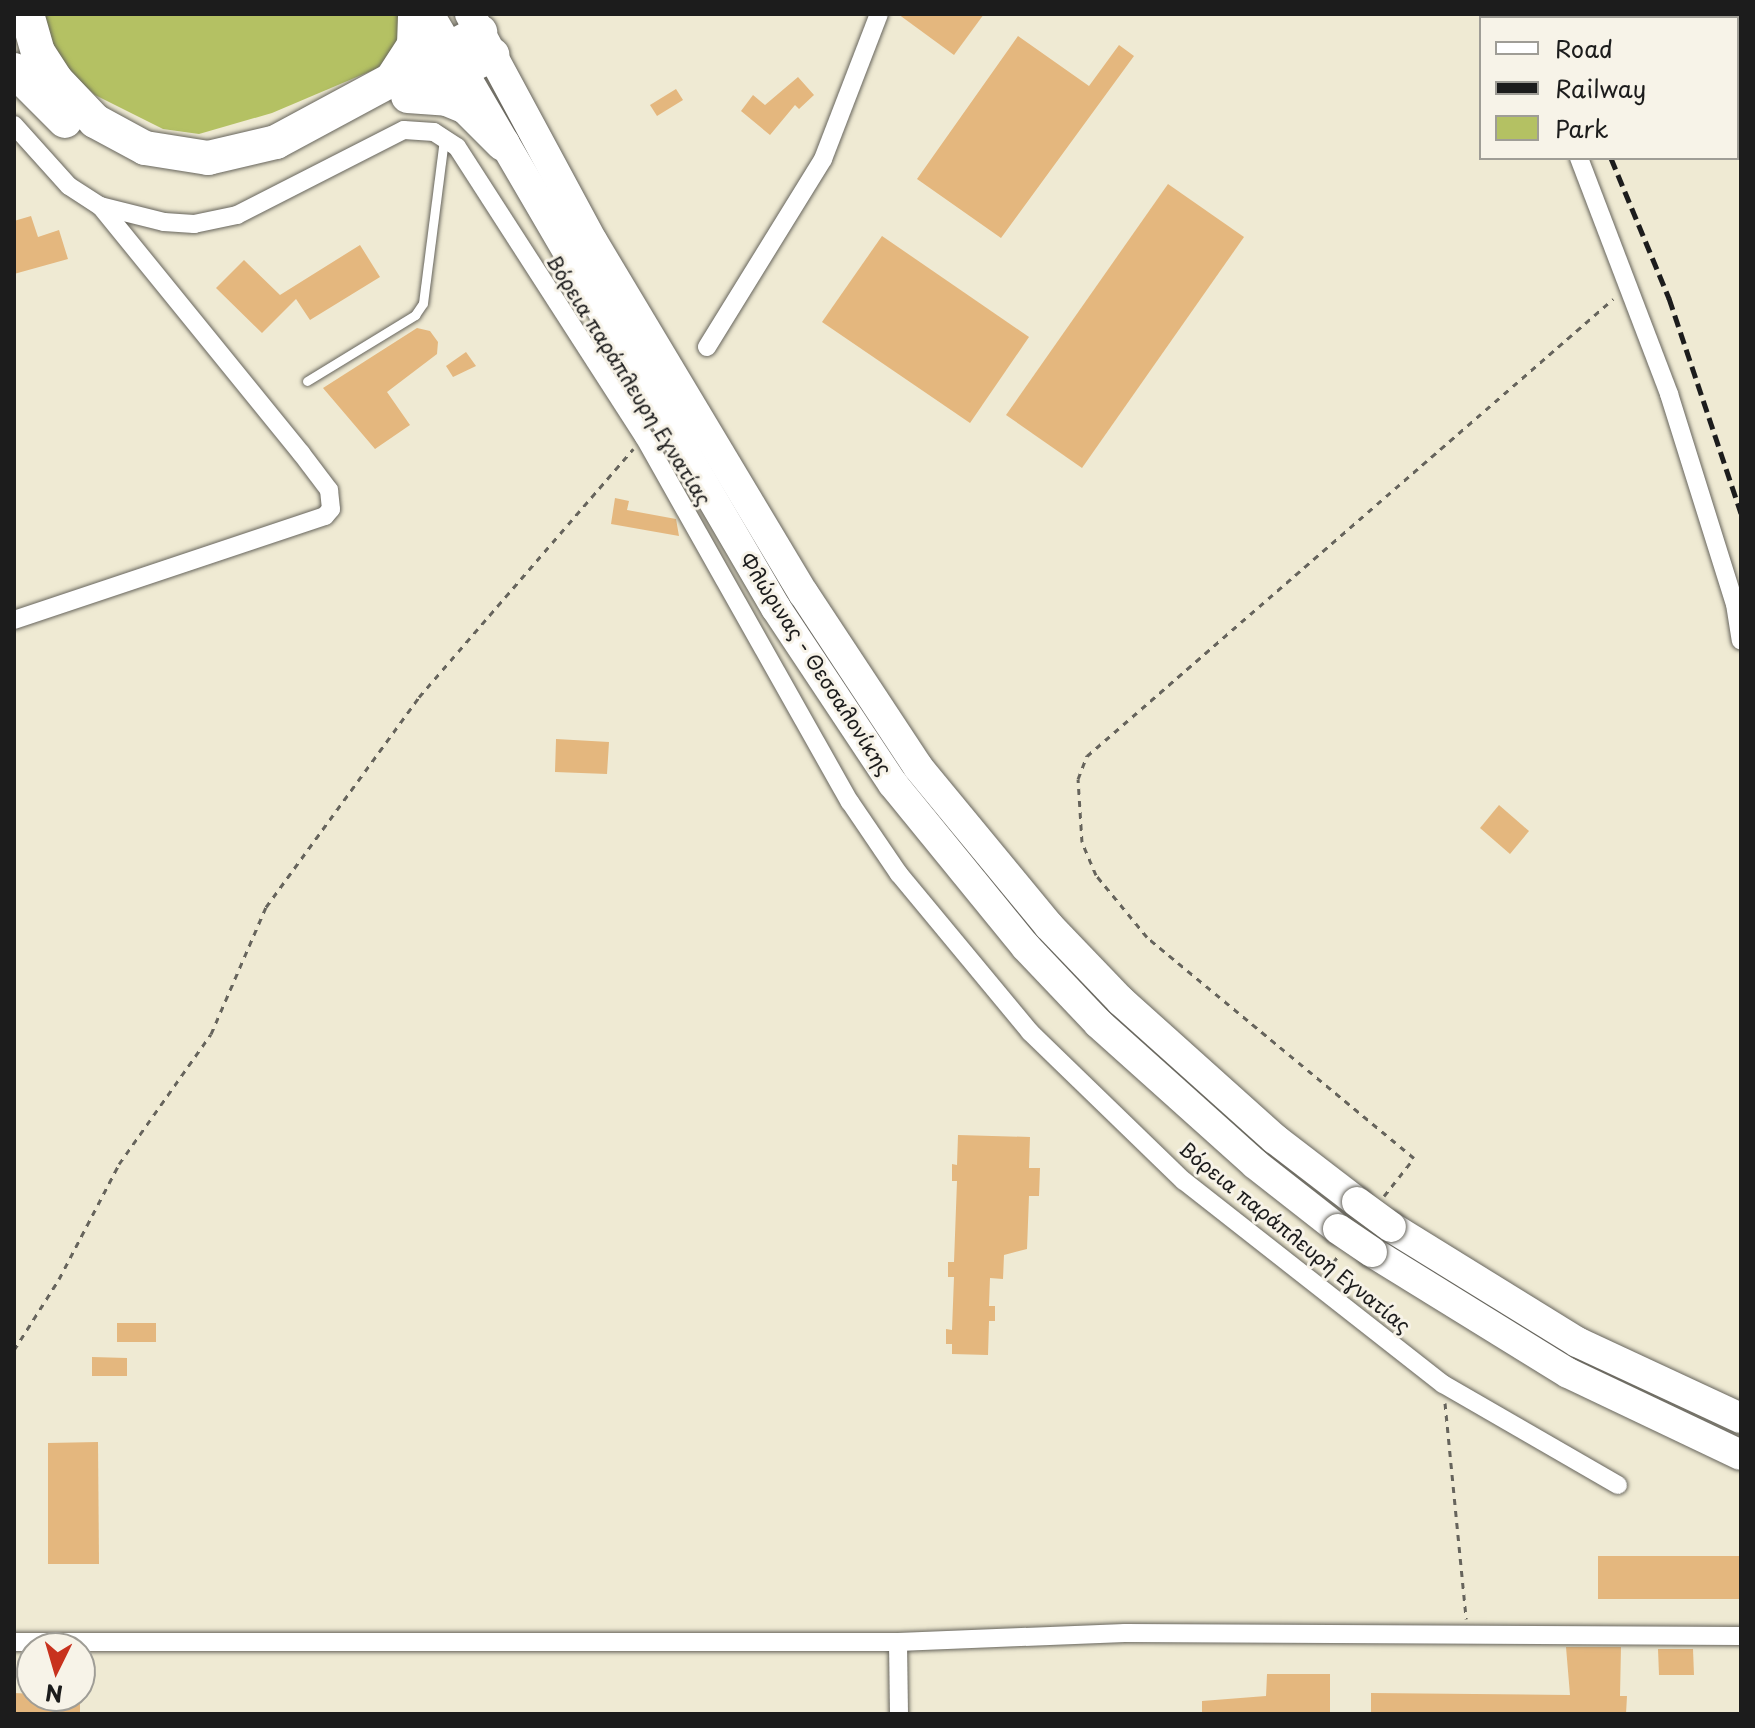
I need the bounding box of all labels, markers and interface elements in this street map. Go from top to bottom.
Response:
legend [1479,16,1739,160]
text: Road [1555,30,1613,66]
text: Railway [1555,70,1646,106]
text: Park [1555,110,1609,146]
street label: Βόρεια παράπλευρη Εγνατίας [542,250,716,510]
street label: Φλώρινας - Θεσσαλονίκης [735,548,897,780]
street label: Βόρεια παράπλευρη Εγνατίας [1174,1136,1416,1338]
north arrow [16,1632,96,1712]
text: N [44,1677,64,1712]

